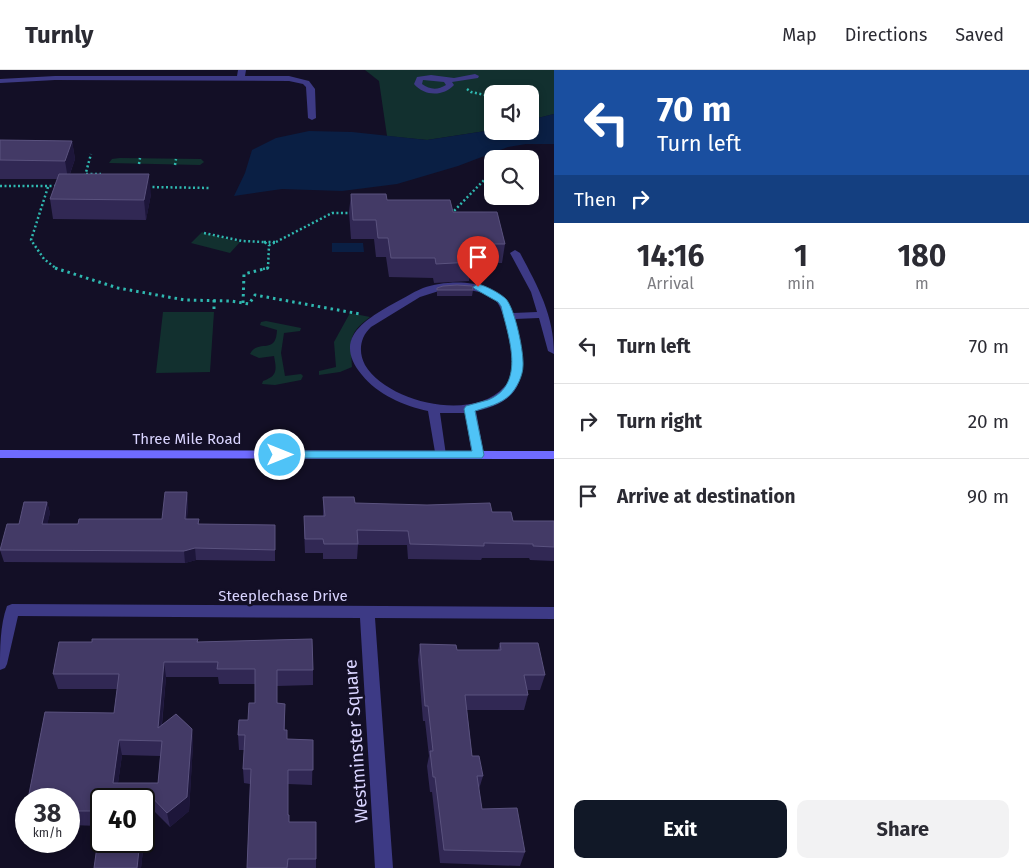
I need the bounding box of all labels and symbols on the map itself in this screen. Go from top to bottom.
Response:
pin [457,236,499,287]
position arrow [253,428,305,480]
street label: Three Mile Road [132,430,242,448]
street label: Steeplechase Drive [218,587,348,605]
street label: Westminster Square [339,659,373,823]
speed limit sign: 40 [90,788,155,853]

